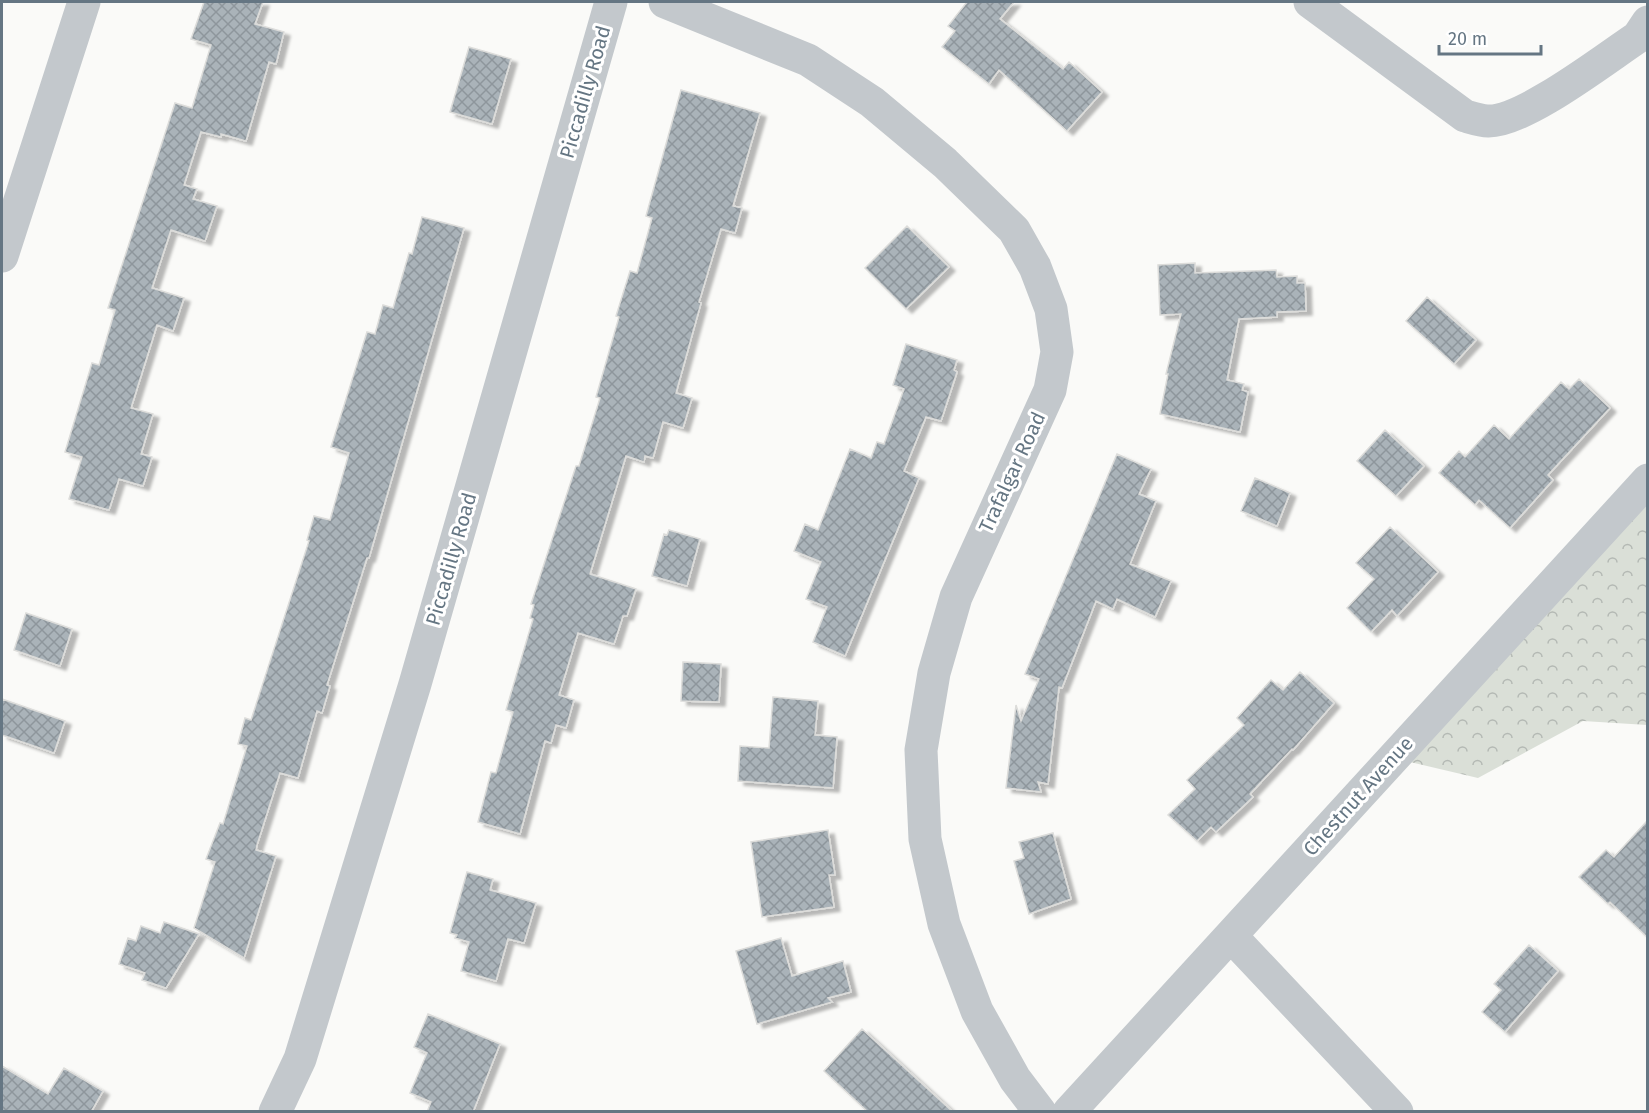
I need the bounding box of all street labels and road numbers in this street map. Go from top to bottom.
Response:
street label: Piccadilly Road [555,23,615,161]
street label: Trafalgar Road [974,408,1050,536]
street label: Piccadilly Road [421,490,481,628]
street label: Chestnut Avenue [1298,731,1418,861]

